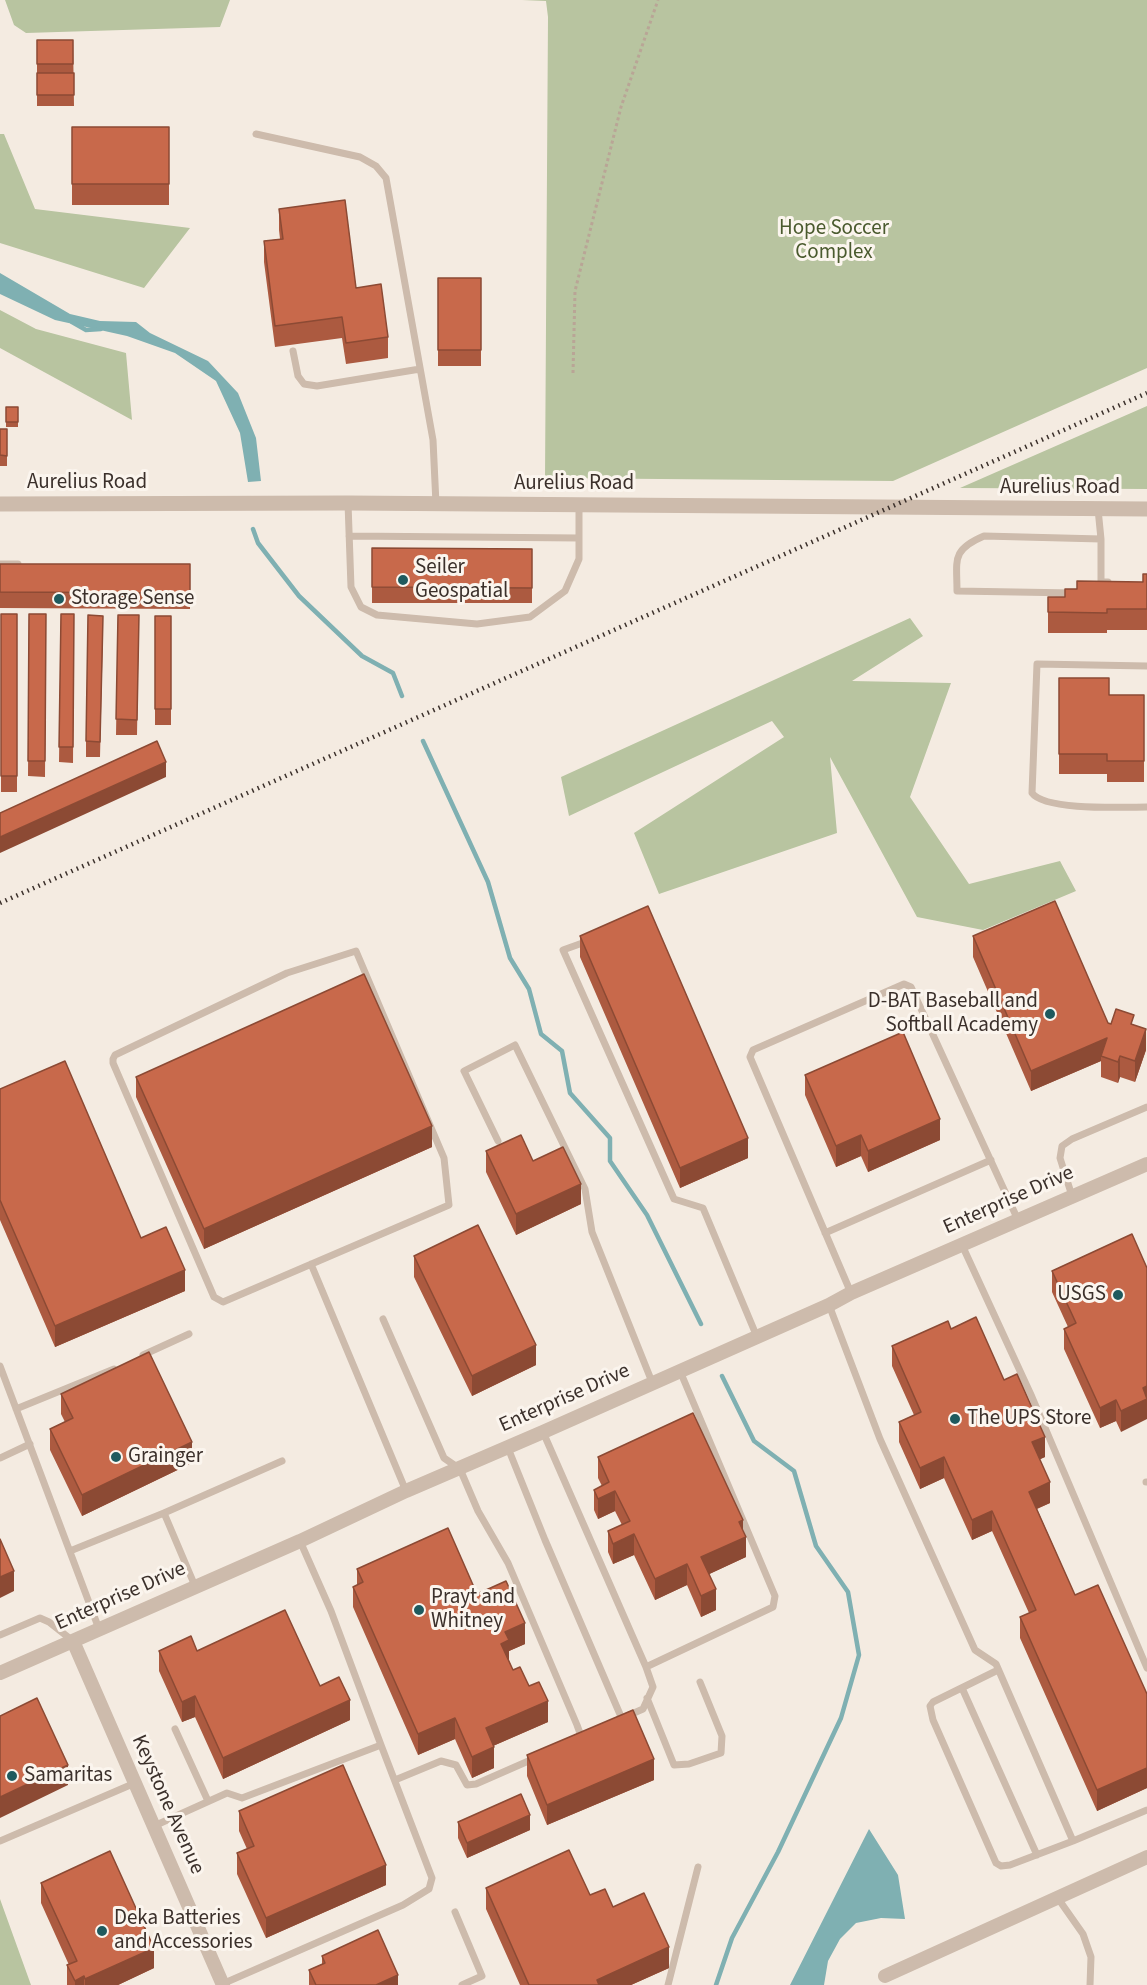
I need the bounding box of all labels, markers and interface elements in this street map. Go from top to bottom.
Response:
park label: Hope Soccer Complex [779,216,889,266]
street label: Aurelius Road [27,470,147,496]
street label: Aurelius Road [514,471,634,497]
street label: Aurelius Road [1000,475,1120,501]
place label: Seiler Geospatial [415,555,508,605]
marker: Seiler Geospatial [396,573,410,587]
place label: Storage Sense [71,586,195,612]
marker: Storage Sense [52,592,66,606]
place label: D-BAT Baseball and Softball Academy [868,989,1038,1039]
marker: D-BAT Baseball and Softball Academy [1043,1007,1057,1021]
street label: Enterprise Drive [940,1161,1078,1241]
place label: USGS [1057,1282,1106,1308]
marker: USGS [1111,1288,1125,1302]
street label: Enterprise Drive [496,1359,634,1439]
place label: The UPS Store [967,1406,1091,1432]
marker: The UPS Store [948,1412,962,1426]
place label: Grainger [128,1444,203,1470]
marker: Grainger [109,1450,123,1464]
street label: Enterprise Drive [52,1557,190,1637]
place label: Prayt and Whitney [431,1585,515,1635]
marker: Prayt and Whitney [412,1603,426,1617]
street label: Keystone Avenue [125,1731,209,1879]
place label: Samaritas [24,1763,112,1789]
marker: Samaritas [5,1769,19,1783]
place label: Deka Batteries and Accessories [114,1906,253,1956]
marker: Deka Batteries and Accessories [95,1924,109,1938]

